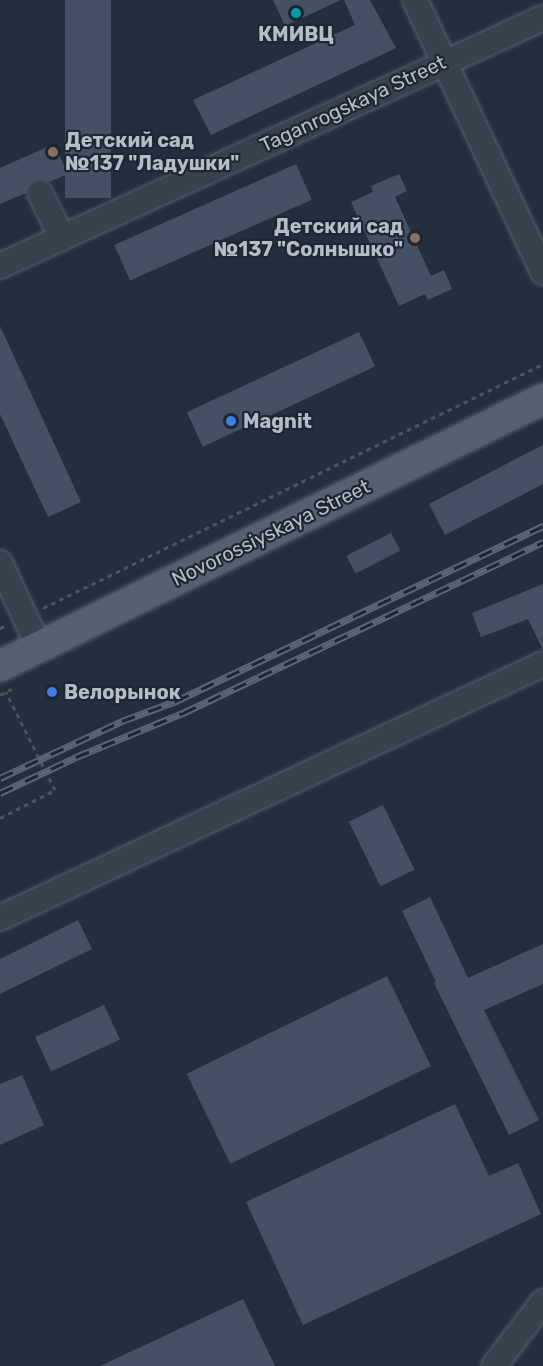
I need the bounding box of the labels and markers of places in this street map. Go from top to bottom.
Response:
marker: КМИВЦ [289,6,303,20]
place label: КМИВЦ [258,22,334,46]
place label: Детский сад №137 "Ладушки" [65,128,239,175]
marker: Детский сад №137 "Ладушки" [46,145,60,159]
place label: Детский сад №137 "Солнышко" [214,214,403,261]
marker: Детский сад №137 "Солнышко" [408,231,422,245]
place label: Magnit [243,409,312,433]
marker: Magnit [224,414,238,428]
place label: Велорынок [64,680,181,704]
marker: Велорынок [45,685,59,699]

